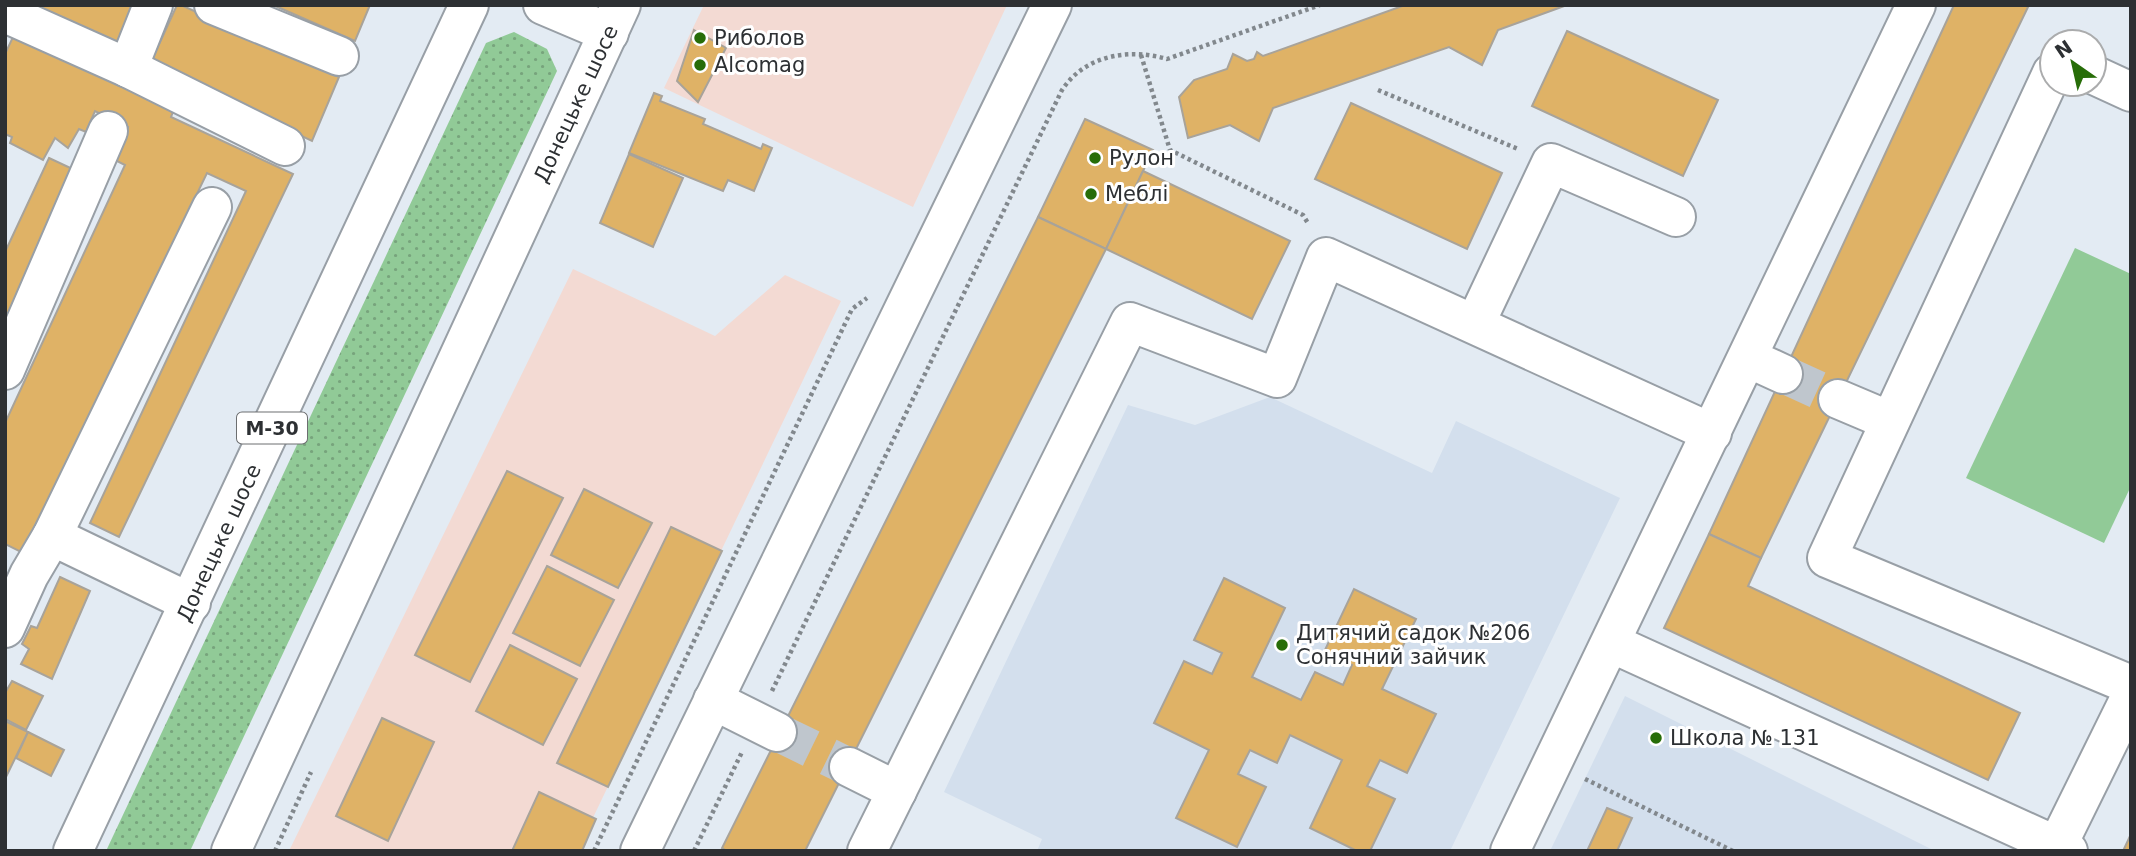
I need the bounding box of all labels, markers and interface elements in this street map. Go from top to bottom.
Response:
street label: Донецьке шосе [529,21,623,187]
place label: Риболов [714,26,805,50]
north arrow [2038,28,2108,98]
marker: Риболов [692,30,708,46]
text: N [2051,35,2076,62]
place label: Alcomag [714,53,805,77]
marker: Alcomag [692,57,708,73]
place label: Рулон [1109,146,1174,170]
marker: Рулон [1087,150,1103,166]
place label: Меблі [1105,182,1168,206]
marker: Меблі [1083,186,1099,202]
road number: М-30 [237,412,307,444]
street label: Донецьке шосе [172,460,266,626]
place label: Дитячий садок №206 Сонячний зайчик [1296,621,1530,669]
marker: Дитячий садок №206 Сонячний зайчик [1274,637,1290,653]
place label: Школа № 131 [1670,726,1820,750]
marker: Школа № 131 [1648,730,1664,746]

